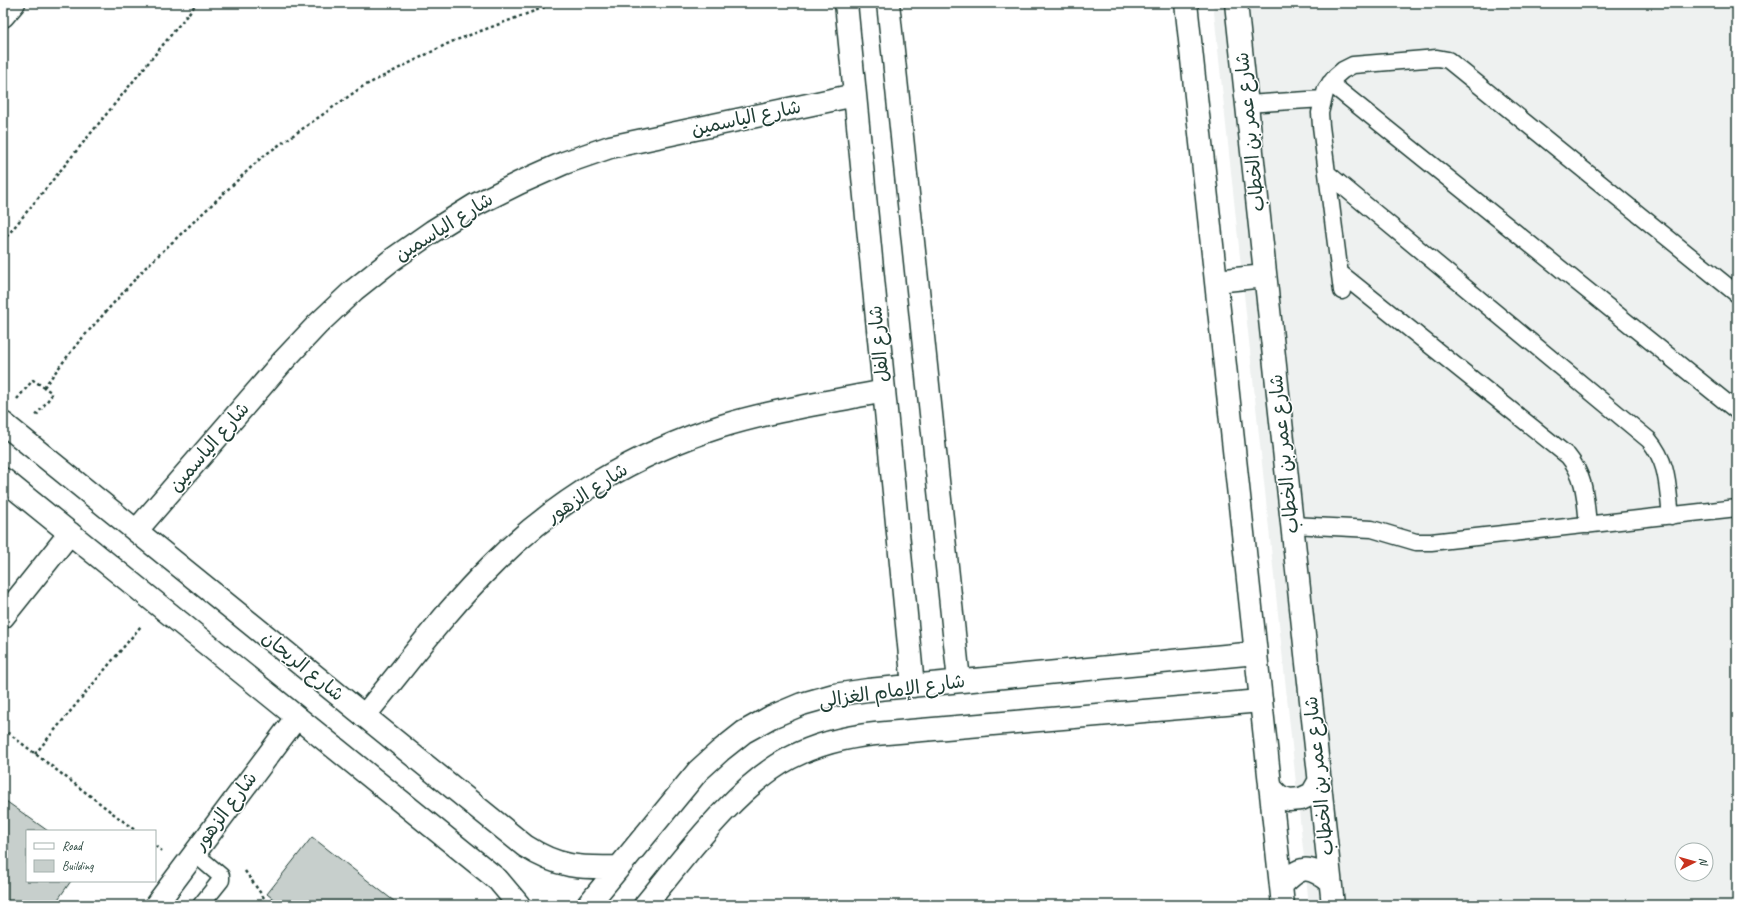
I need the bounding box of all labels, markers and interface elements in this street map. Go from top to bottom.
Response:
street label: شارع عمر بن الخطاب [1230,51,1271,213]
street label: شارع الياسمين [689,95,803,142]
street label: شارع الياسمين [390,187,498,268]
street label: شارع الفل [863,304,896,384]
street label: شارع عمر بن الخطاب [1264,373,1305,535]
street label: شارع الياسمين [163,397,255,498]
street label: شارع الزهور [541,458,633,530]
street label: شارع الريحان [256,625,349,707]
street label: شارع الإمام الغزالى [817,669,967,715]
street label: شارع عمر بن الخطاب [1299,695,1340,857]
street label: شارع الزهور [187,767,263,857]
legend [26,830,156,882]
text: Road [62,838,84,854]
north arrow [1674,842,1714,882]
text: N [1697,857,1711,867]
text: Building [62,858,94,874]

